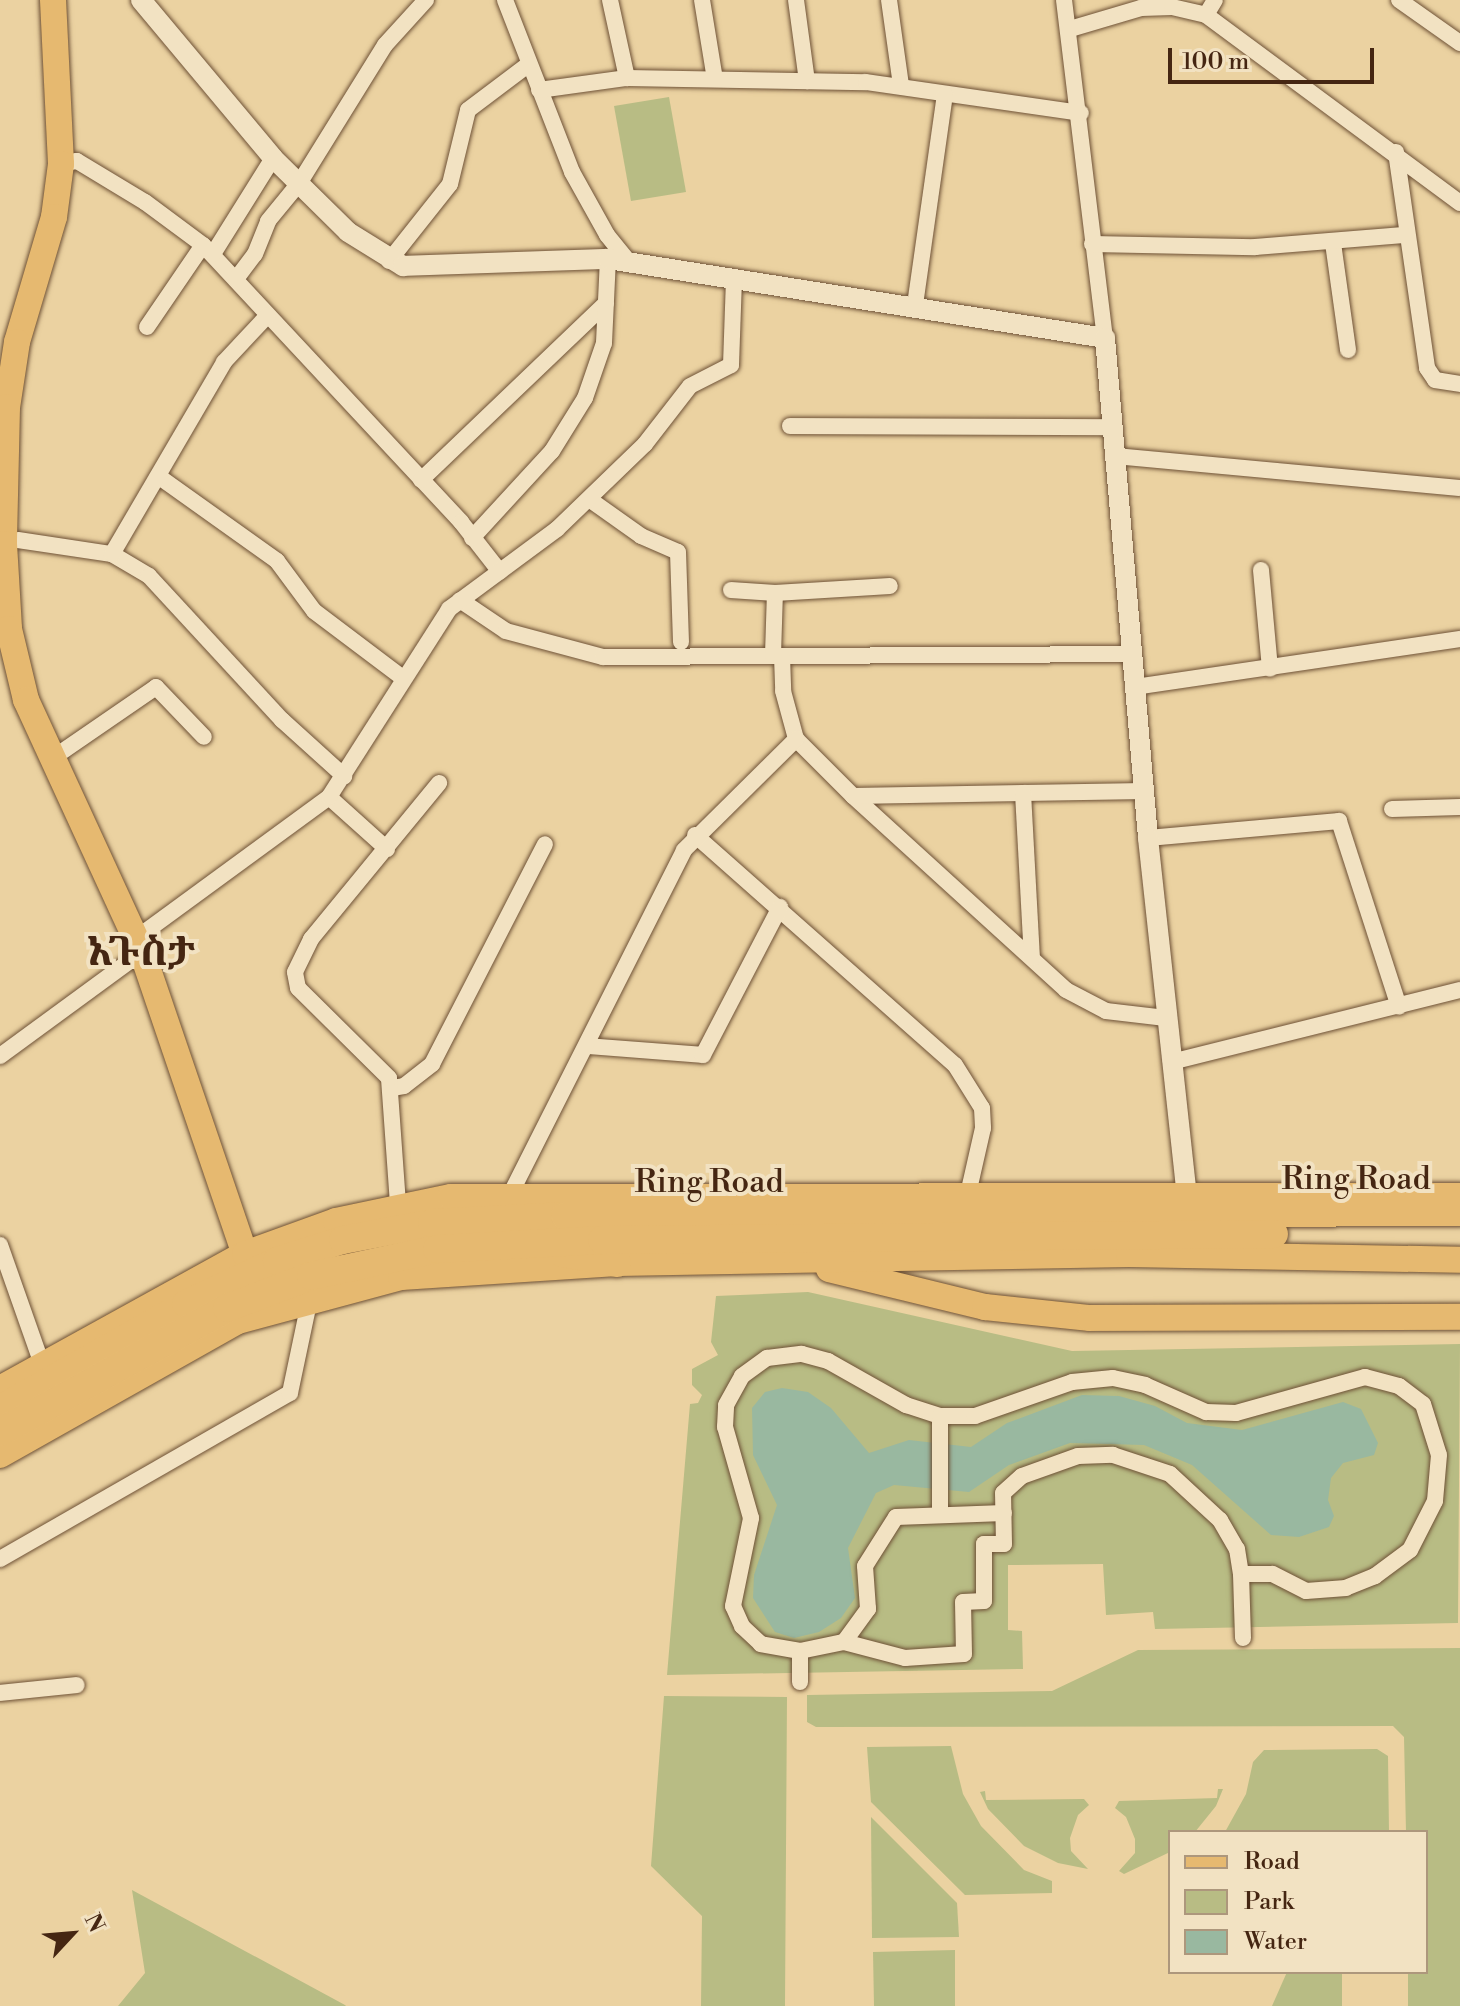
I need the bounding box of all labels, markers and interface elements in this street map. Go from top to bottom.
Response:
scale bar [1172,32,1378,82]
text: 100 m [1182,47,1249,77]
district label: አጉስታ [87,929,195,977]
street label: Ring Road [1281,1160,1431,1198]
street label: Ring Road [634,1163,784,1201]
legend [1168,1830,1428,1974]
text: Road [1244,1847,1300,1877]
text: Park [1244,1887,1294,1917]
north arrow [32,1894,112,1974]
text: N [78,1910,110,1937]
text: Water [1244,1927,1307,1957]

